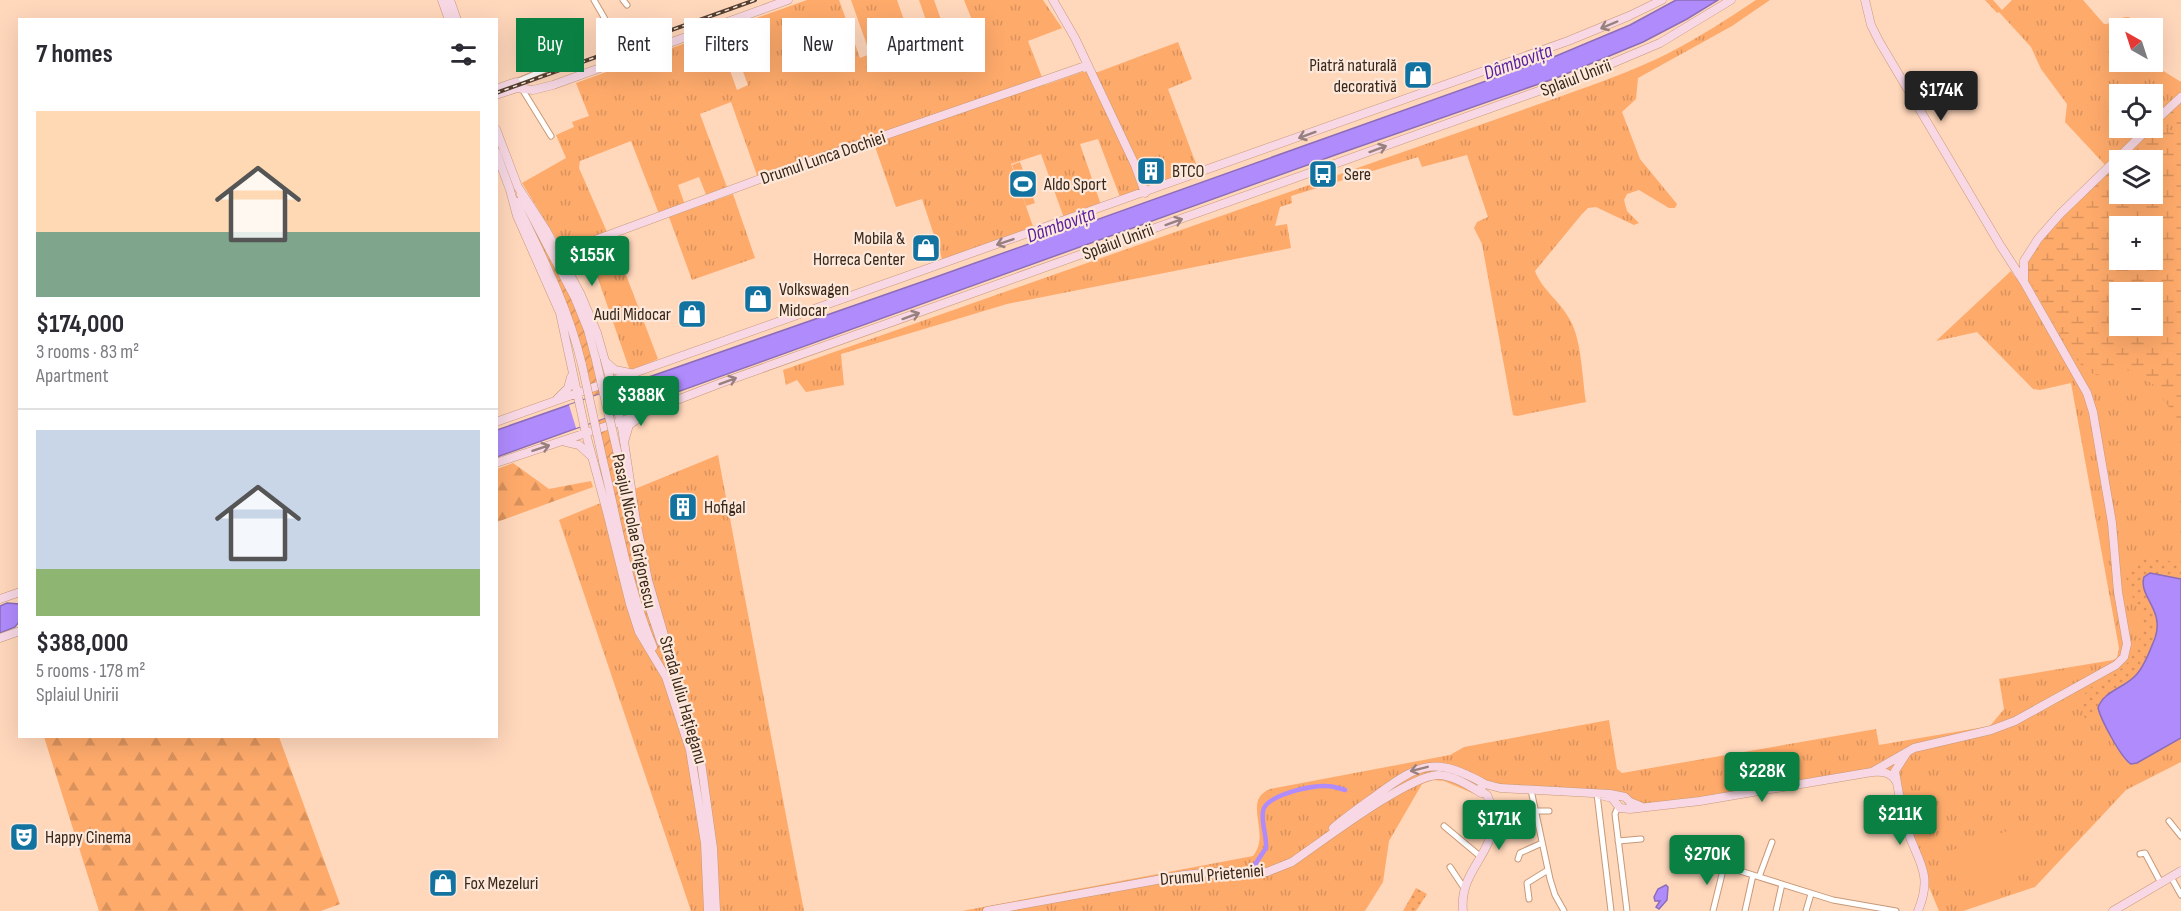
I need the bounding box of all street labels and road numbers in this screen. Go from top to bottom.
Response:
street label: Splaiul Unirii [1538,55,1614,101]
street label: Drumul Lunca Dochiei [758,127,888,189]
street label: Splaiul Unirii [1079,219,1157,265]
street label: Pasajul Nicolae Grigorescu [607,452,661,610]
street label: Strada Iuliu Hațieganu [655,634,711,766]
street label: Drumul Prieteniei [1159,860,1265,890]

